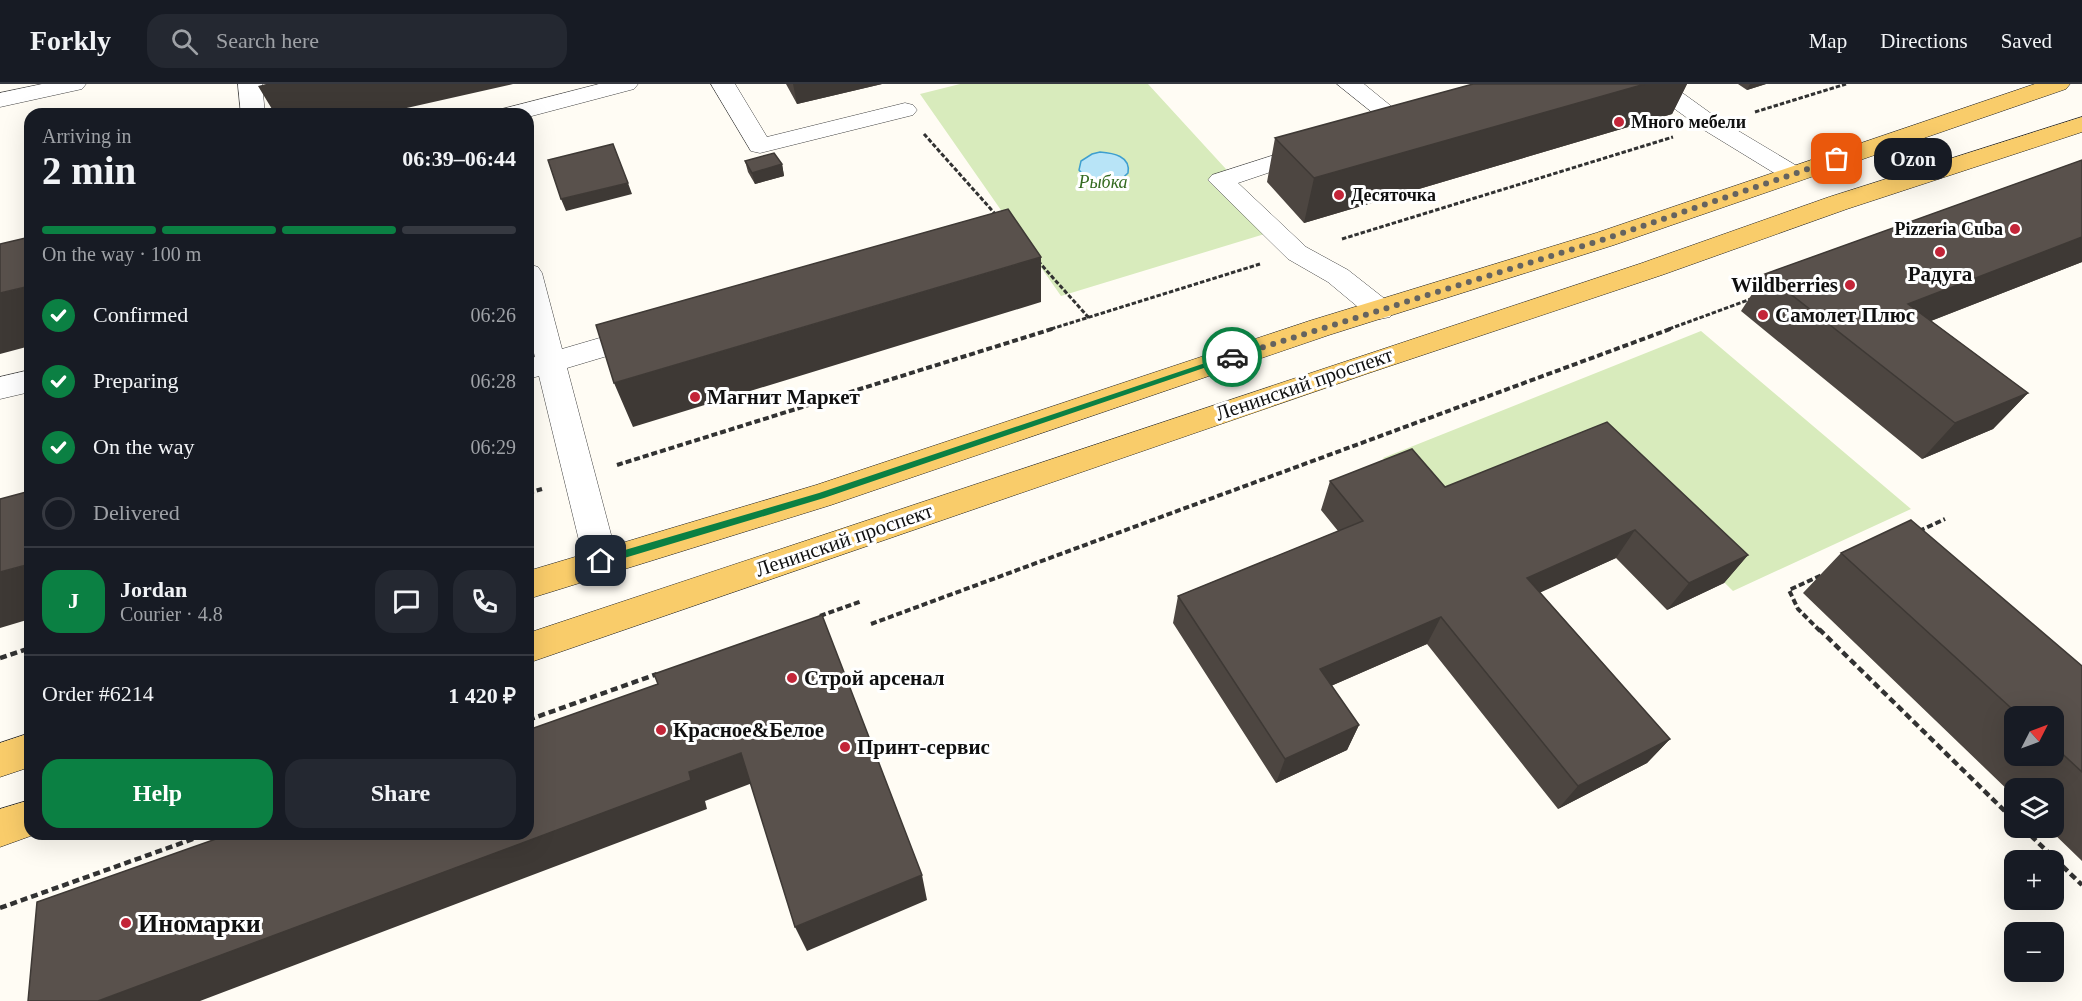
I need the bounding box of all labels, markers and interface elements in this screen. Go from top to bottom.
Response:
search box [147,14,567,68]
text: Forkly [30,25,111,56]
icon: search [168,25,201,58]
text: Search here [216,28,319,53]
text: Map [1809,29,1847,53]
text: Directions [1880,29,1968,53]
text: Saved [2001,29,2052,53]
place label: Много мебели [1631,112,1746,132]
marker: Много мебели [1612,115,1626,129]
text: Arriving in [42,125,131,147]
pin [1811,133,1862,184]
callout: Ozon [1873,138,1951,180]
icon: bag [1820,142,1853,175]
text: 06:39–06:44 [402,146,516,171]
text: Ozon [1890,148,1936,170]
text: 2 min [42,149,136,192]
park label: Рыбка [1077,172,1128,192]
place label: Десяточка [1351,185,1436,205]
marker: Десяточка [1332,188,1346,202]
place label: Pizzeria Cuba [1895,219,2003,239]
marker: Pizzeria Cuba [2008,222,2022,236]
text: On the way · 100 m [42,243,201,265]
marker: Радуга [1933,245,1947,259]
place label: Радуга [1908,262,1973,286]
place label: Wildberries [1731,273,1838,297]
marker: Wildberries [1843,278,1857,292]
icon: check [42,299,75,332]
text: Confirmed [93,302,188,327]
place label: Самолет Плюс [1775,303,1915,327]
text: 06:26 [470,304,516,326]
marker: Самолет Плюс [1756,308,1770,322]
courier [1202,327,1262,387]
icon: car [1216,341,1249,374]
street label: Ленинский проспект [1212,342,1396,426]
icon: check [42,365,75,398]
text: Preparing [93,368,179,393]
text: 06:28 [470,370,516,392]
place label: Магнит Маркет [707,385,861,409]
marker: Магнит Маркет [688,390,702,404]
icon: check [42,431,75,464]
text: On the way [93,434,194,459]
text: 06:29 [470,436,516,458]
street label: Ленинский проспект [752,498,936,582]
text: Delivered [93,500,180,525]
pin [575,535,626,586]
icon: home [584,544,617,577]
button: chat [375,570,438,633]
button: phone [453,570,516,633]
text: Jordan [120,577,187,602]
text: J [68,588,79,613]
text: Courier · 4.8 [120,603,223,625]
place label: Строй арсенал [804,666,945,690]
marker: Строй арсенал [785,671,799,685]
text: Order #6214 [42,681,154,706]
text: 1 420 ₽ [448,683,516,708]
north arrow [2004,706,2064,766]
map controls [2004,706,2064,982]
place label: Красное&Белое [673,718,824,742]
marker: Красное&Белое [654,723,668,737]
place label: Принт-сервис [857,735,990,759]
marker: Принт-сервис [838,740,852,754]
button: Help [42,759,273,828]
button: Share [285,759,516,828]
button: layers [2004,778,2064,838]
button: + [2004,850,2064,910]
place label: Иномарки [138,909,261,938]
marker: Иномарки [119,916,133,930]
button: − [2004,922,2064,982]

